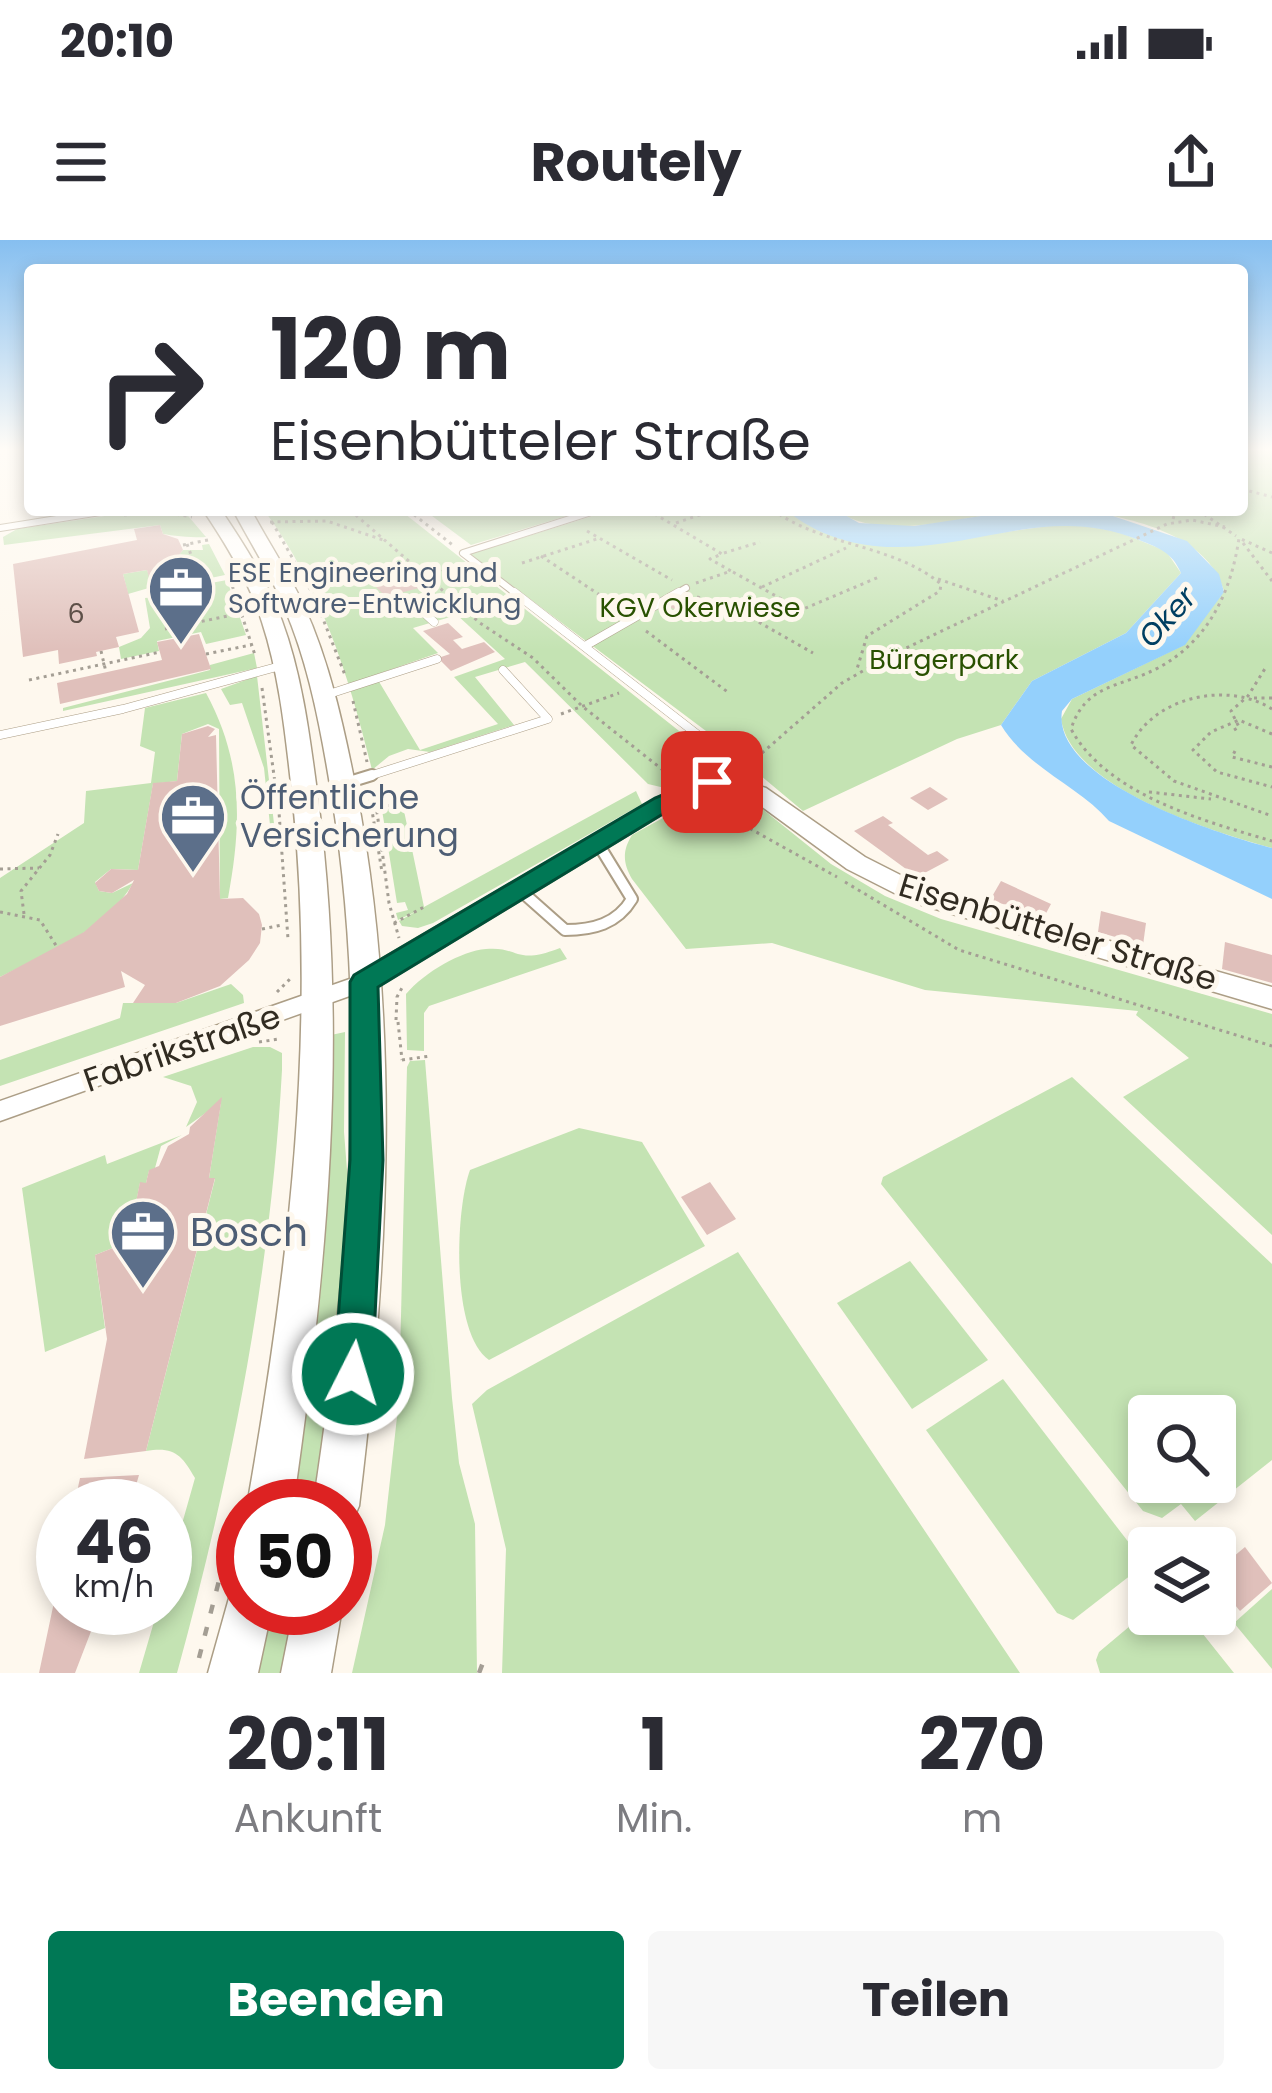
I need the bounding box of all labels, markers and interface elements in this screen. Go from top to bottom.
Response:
text: 20:10 [60,10,174,73]
text: Routely [530,124,742,200]
icon: menu [48,129,114,195]
icon: share [1158,129,1224,195]
text: 120 m [270,291,511,408]
icon: right [72,312,228,468]
text: Eisenbütteler Straße [270,403,811,479]
office icon: ESE Engineering und Software-Entwicklung [146,553,216,647]
place label: ESE Engineering und Software-Entwicklung [228,554,521,622]
water label: Oker [1128,576,1207,657]
park label: KGV Okerwiese [600,589,800,626]
house number: 6 [67,595,85,632]
park label: Bürgerpark [869,641,1019,678]
pin [661,731,763,833]
icon: arrive [679,749,745,815]
place label: Öffentliche Versicherung [240,774,459,859]
office icon: Öffentliche Versicherung [158,781,228,875]
street label: Eisenbütteler Straße [893,861,1223,1003]
street label: Fabrikstraße [77,992,287,1104]
office icon: Bosch [108,1197,178,1291]
place label: Bosch [190,1205,308,1260]
position arrow [290,1311,416,1437]
map controls [1128,1395,1236,1635]
button: search [1128,1395,1236,1503]
speed limit sign: 50 [216,1479,372,1635]
text: 46 [75,1500,153,1584]
button: layers [1128,1527,1236,1635]
text: km/h [74,1565,154,1608]
text: 20:11 [227,1694,389,1795]
text: 1 [641,1694,668,1795]
text: 270 [919,1694,1045,1795]
text: Ankunft [234,1791,382,1846]
text: Min. [616,1791,692,1846]
text: m [962,1791,1002,1846]
button: Beenden [48,1931,624,2069]
button: Teilen [648,1931,1224,2069]

